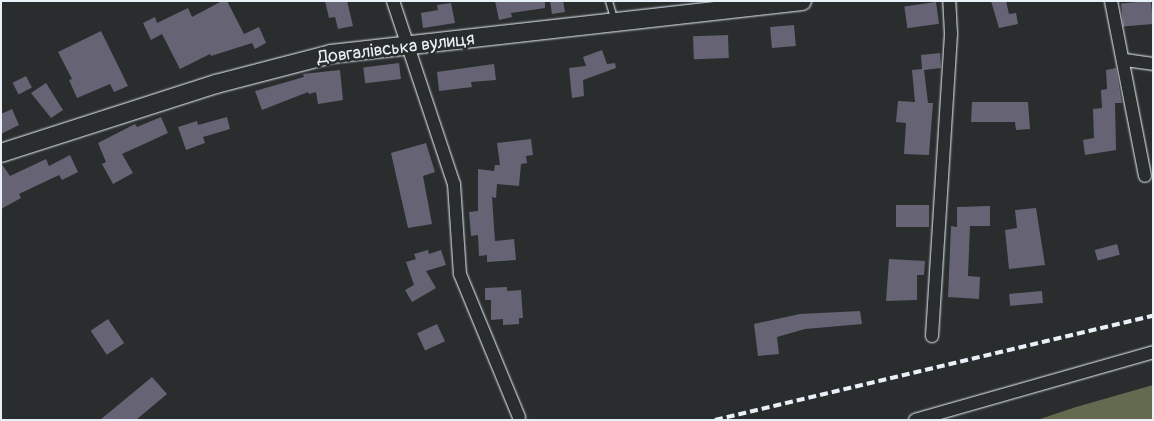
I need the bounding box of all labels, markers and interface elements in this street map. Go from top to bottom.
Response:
street label: Довгалівська вулиця [316,29,476,69]

